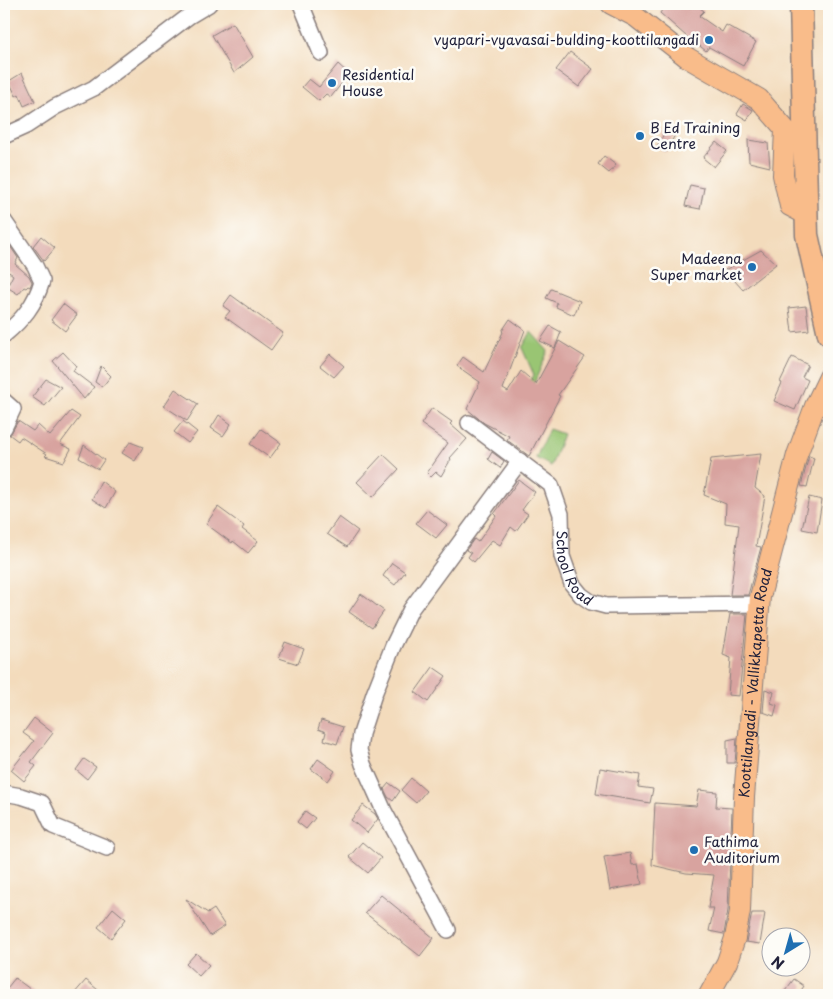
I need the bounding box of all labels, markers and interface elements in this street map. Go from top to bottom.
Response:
place label: vyapari-vyavasai-bulding-koottilangadi [434,29,699,50]
marker: vyapari-vyavasai-bulding-koottilangadi [703,34,715,46]
place label: Residential House [342,64,414,101]
marker: Residential House [326,77,338,89]
place label: B Ed Training Centre [650,117,740,154]
marker: B Ed Training Centre [634,130,646,142]
place label: Madeena Super market [651,248,742,285]
marker: Madeena Super market [746,261,758,273]
street label: School Road [551,530,598,610]
street label: Koottilangadi - Vallikkapetta Road [733,566,777,799]
place label: Fathima Auditorium [704,831,780,868]
marker: Fathima Auditorium [688,844,700,856]
north arrow [760,926,810,976]
text: N [767,951,789,975]

